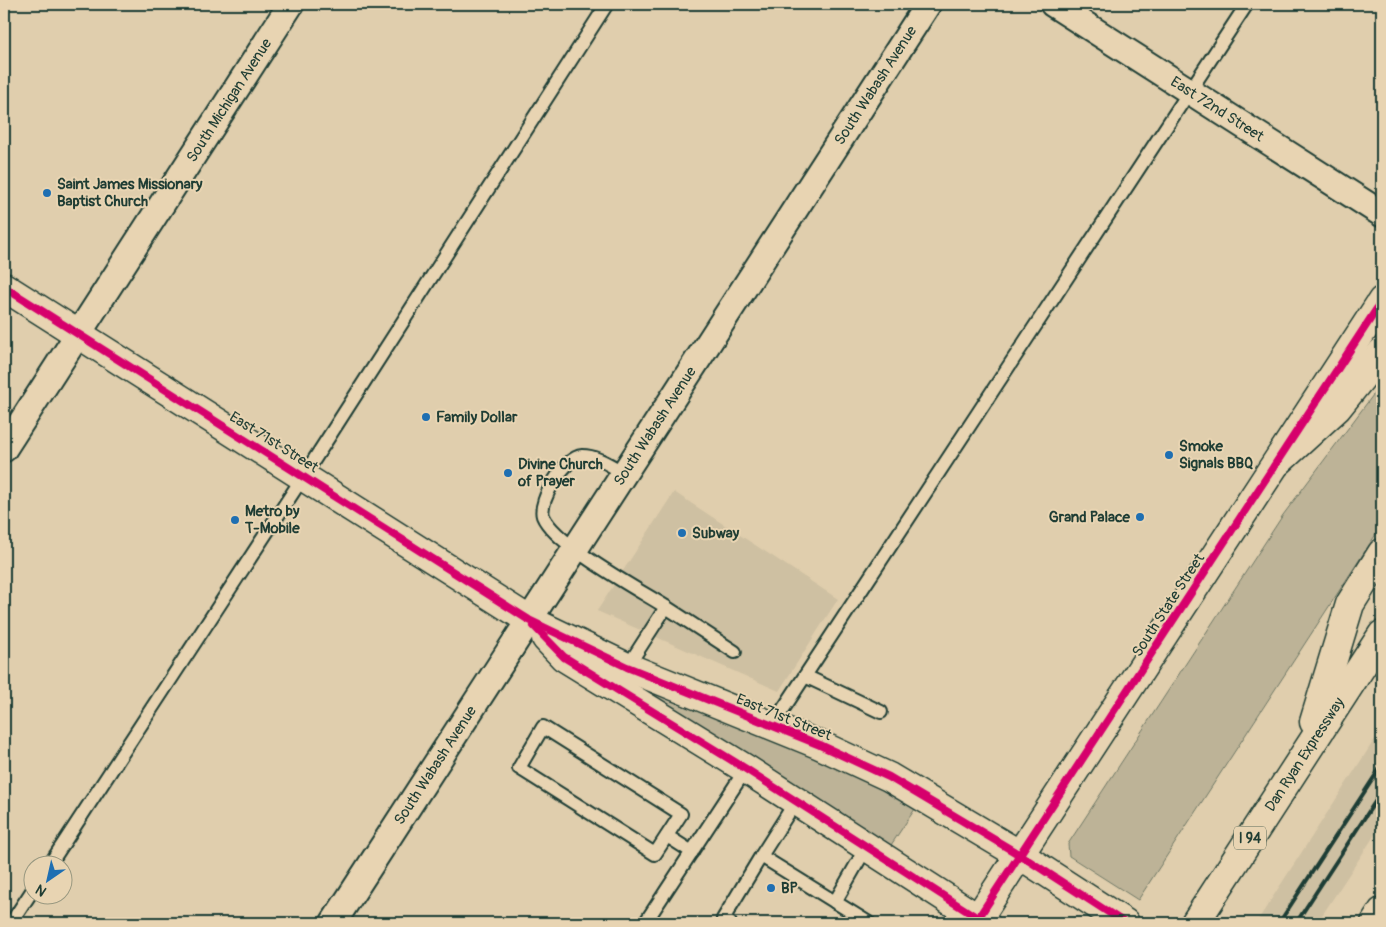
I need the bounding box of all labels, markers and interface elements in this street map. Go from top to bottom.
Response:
street label: South Wabash Avenue [830,22,922,149]
street label: South Michigan Avenue [182,34,277,166]
street label: East 72nd Street [1167,73,1268,147]
place label: Saint James Missionary Baptist Church [57,175,203,211]
marker: Saint James Missionary Baptist Church [41,187,53,199]
street label: South Wabash Avenue [610,363,701,489]
street label: East 71st Street [226,408,323,478]
place label: Family Dollar [436,408,518,427]
marker: Family Dollar [420,411,432,423]
place label: Smoke Signals BBQ [1179,437,1253,473]
marker: Smoke Signals BBQ [1163,449,1175,461]
place label: Divine Church of Prayer [517,455,603,491]
marker: Divine Church of Prayer [502,467,514,479]
place label: Metro by T-Mobile [244,502,300,538]
place label: Grand Palace [1049,508,1131,527]
marker: Grand Palace [1134,511,1146,523]
marker: Metro by T-Mobile [229,514,241,526]
place label: Subway [692,524,740,543]
marker: Subway [676,527,688,539]
street label: South State Street [1128,549,1209,661]
street label: East 71st Street [733,690,835,746]
street label: Dan Ryan Expressway [1261,694,1349,815]
street label: South Wabash Avenue [390,702,481,829]
road number: I 94 [1234,826,1266,850]
north arrow [22,854,72,904]
place label: BP [781,879,798,898]
text: N [32,881,50,900]
marker: BP [765,882,777,894]

